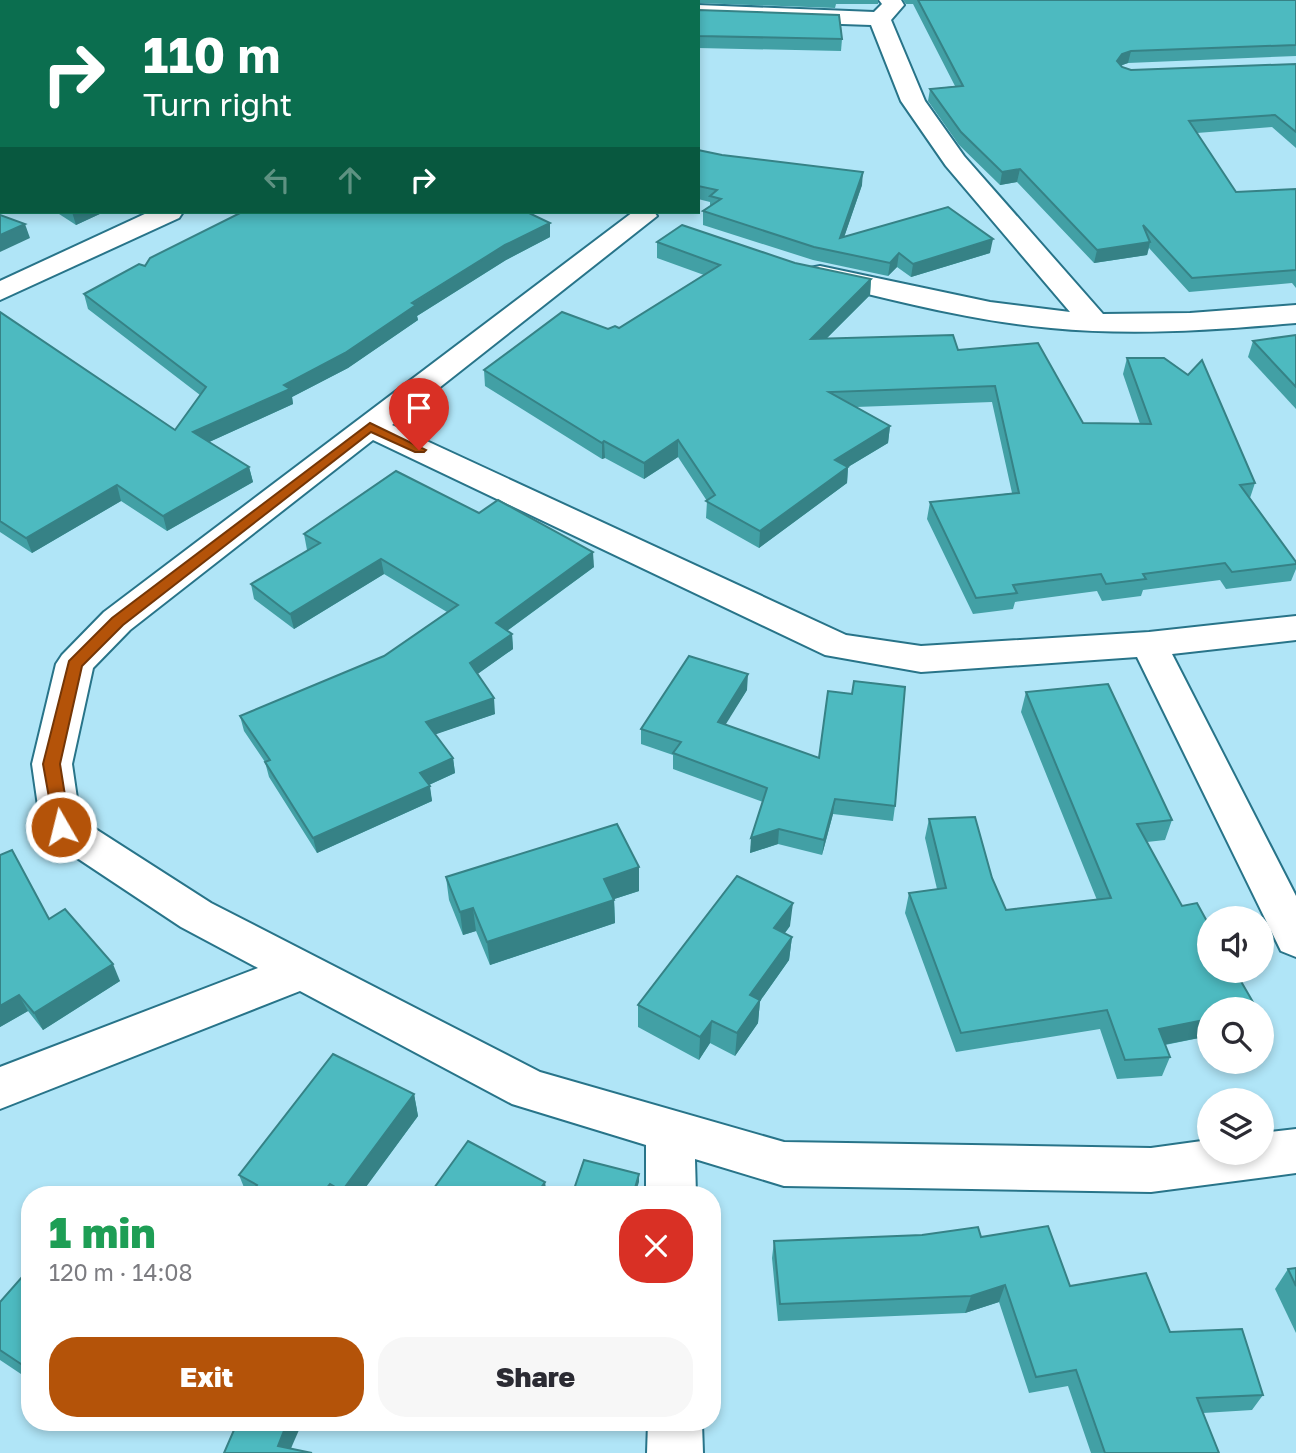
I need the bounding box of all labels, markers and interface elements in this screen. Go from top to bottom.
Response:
text: 110 m [143,25,280,84]
icon: right [28,28,119,119]
text: Turn right [143,85,292,123]
icon: left [258,161,296,199]
icon: ahead [331,161,369,199]
icon: right [404,161,442,199]
pin [389,378,449,450]
icon: arrive [400,389,438,427]
position arrow [24,790,98,864]
map controls [1197,906,1274,1165]
button: sound [1197,906,1274,983]
button: search [1197,997,1274,1074]
button: layers [1197,1088,1274,1165]
text: 1 min [49,1207,156,1257]
button: close [619,1209,693,1283]
text: 120 m · 14:08 [49,1258,193,1286]
button: Exit [49,1337,364,1417]
button: Share [378,1337,693,1417]

